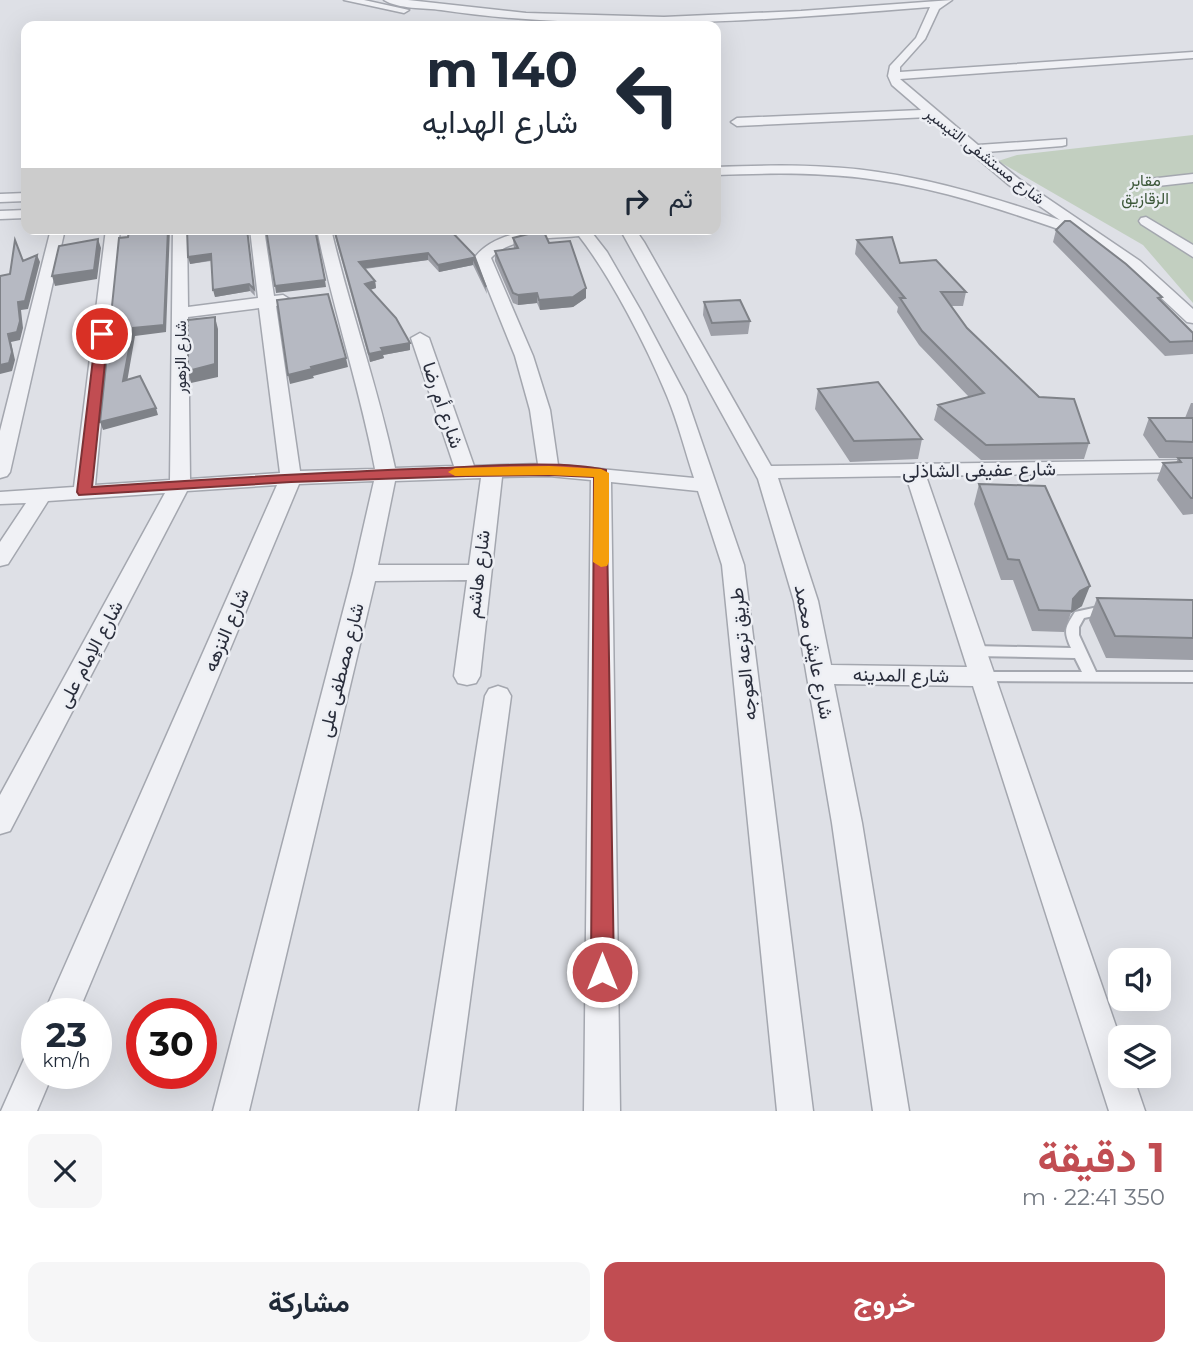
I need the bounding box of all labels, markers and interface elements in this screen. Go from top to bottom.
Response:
text: 140 m [426,40,578,99]
icon: left [602,49,693,140]
text: شارع الهدايه [422,102,578,141]
street label: شارع مستشفى التيسير [920,103,1048,210]
park label: مقابر الزقازيق [1121,171,1169,209]
icon: right [617,182,655,220]
text: ثم [669,183,693,215]
pin [72,304,132,364]
icon: arrive [83,315,121,353]
street label: شارع الزهور [171,320,192,395]
street label: شارع أم رضا [417,359,468,452]
street label: شارع عفيفى الشاذلى [902,457,1056,484]
street label: شارع هاشم [461,529,496,619]
street label: شارع عايش محمد [789,583,838,721]
street label: شارع النزهه [198,585,255,676]
street label: طريق ترعه العوجه [725,586,761,722]
street label: شارع الإمام على [52,596,129,712]
street label: شارع مصطفى على [313,600,370,740]
street label: شارع المدينه [853,663,949,688]
position arrow [565,935,639,1009]
map controls [1108,948,1171,1088]
button: sound [1108,948,1171,1011]
speed limit sign: 30 [126,998,217,1089]
text: 23 [46,1013,87,1056]
button: layers [1108,1025,1171,1088]
text: km/h [42,1050,91,1072]
text: 1 دقيقة [1038,1131,1165,1183]
button: close [28,1134,102,1208]
text: 350 m · 22:41 [1022,1183,1165,1211]
button: مشاركة [28,1262,590,1342]
button: خروج [604,1262,1165,1342]

